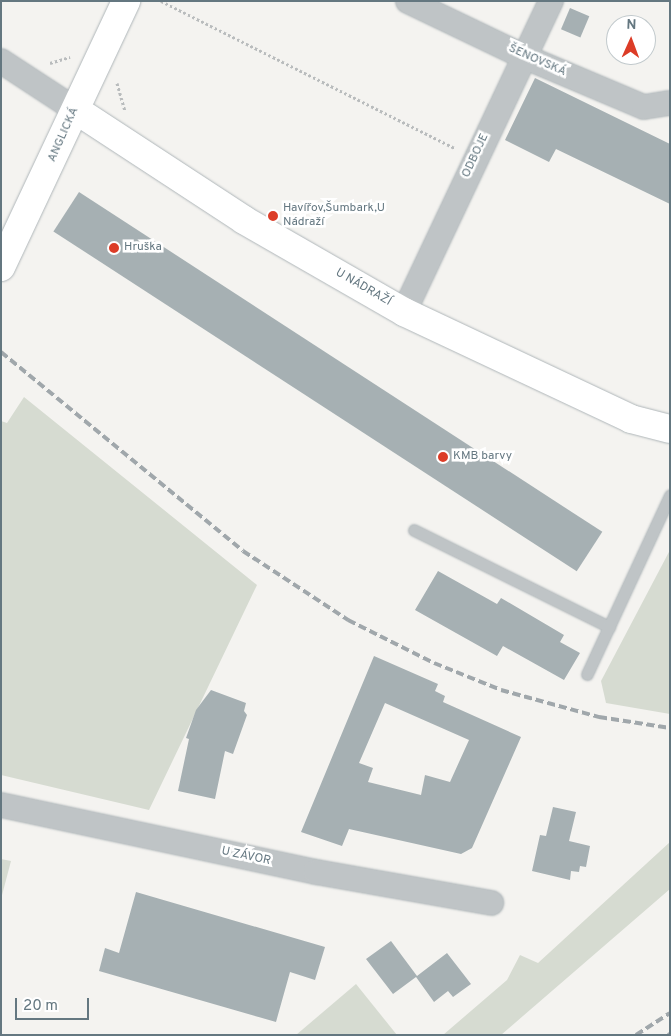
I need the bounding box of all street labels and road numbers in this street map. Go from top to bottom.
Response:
street label: ŠENOVSKÁ [506,42,568,80]
street label: ANGLICKÁ [46,105,82,165]
street label: ODBOJE [460,132,492,180]
street label: U NÁDRAŽÍ [332,266,394,310]
street label: U ZÁVOR [220,845,272,869]

